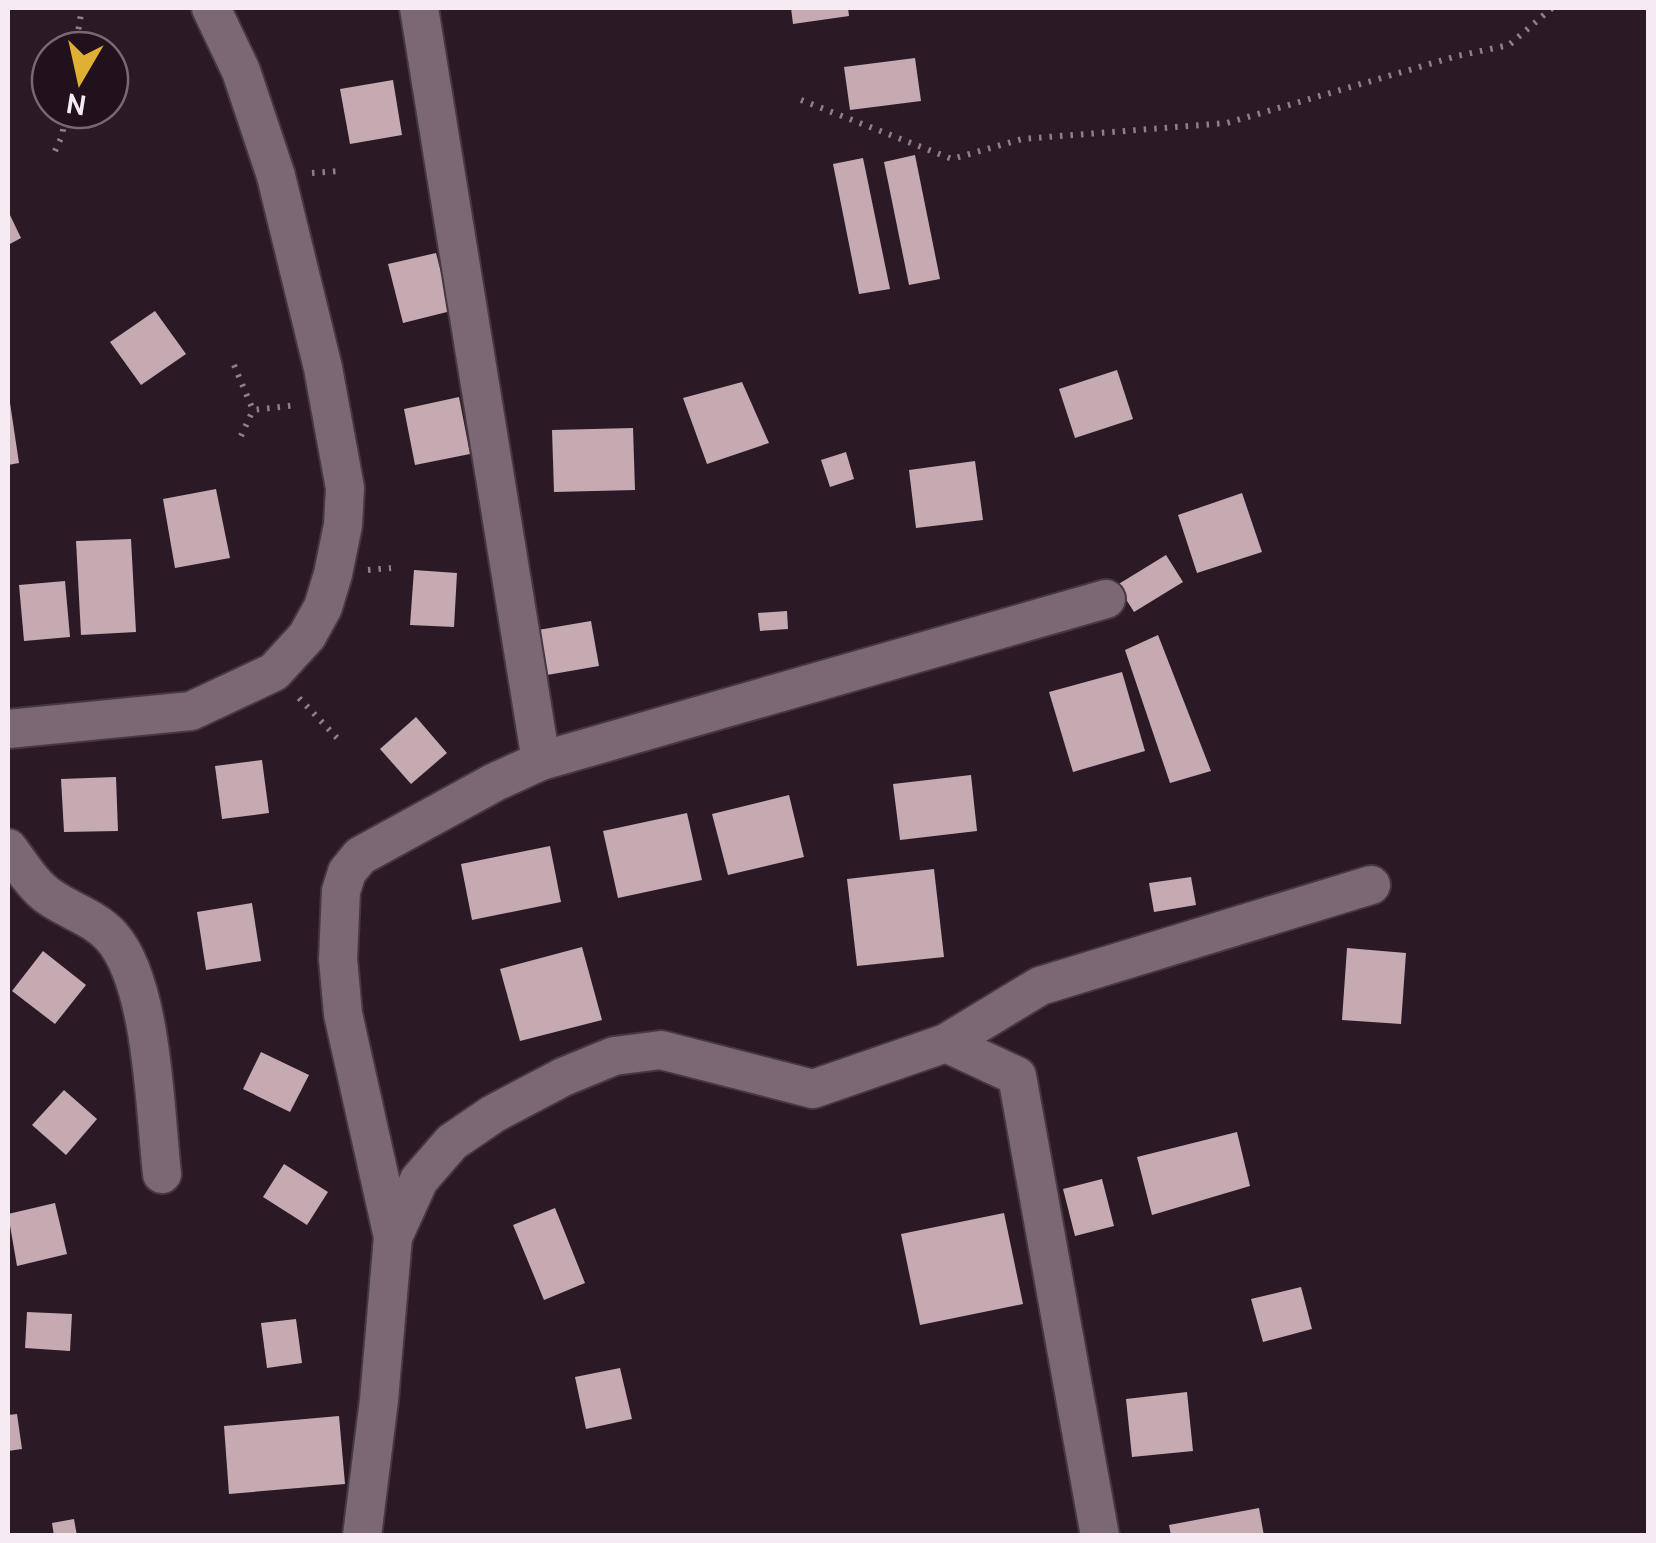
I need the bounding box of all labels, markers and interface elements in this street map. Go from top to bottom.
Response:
north arrow [30,30,130,130]
text: N [64,86,89,123]

